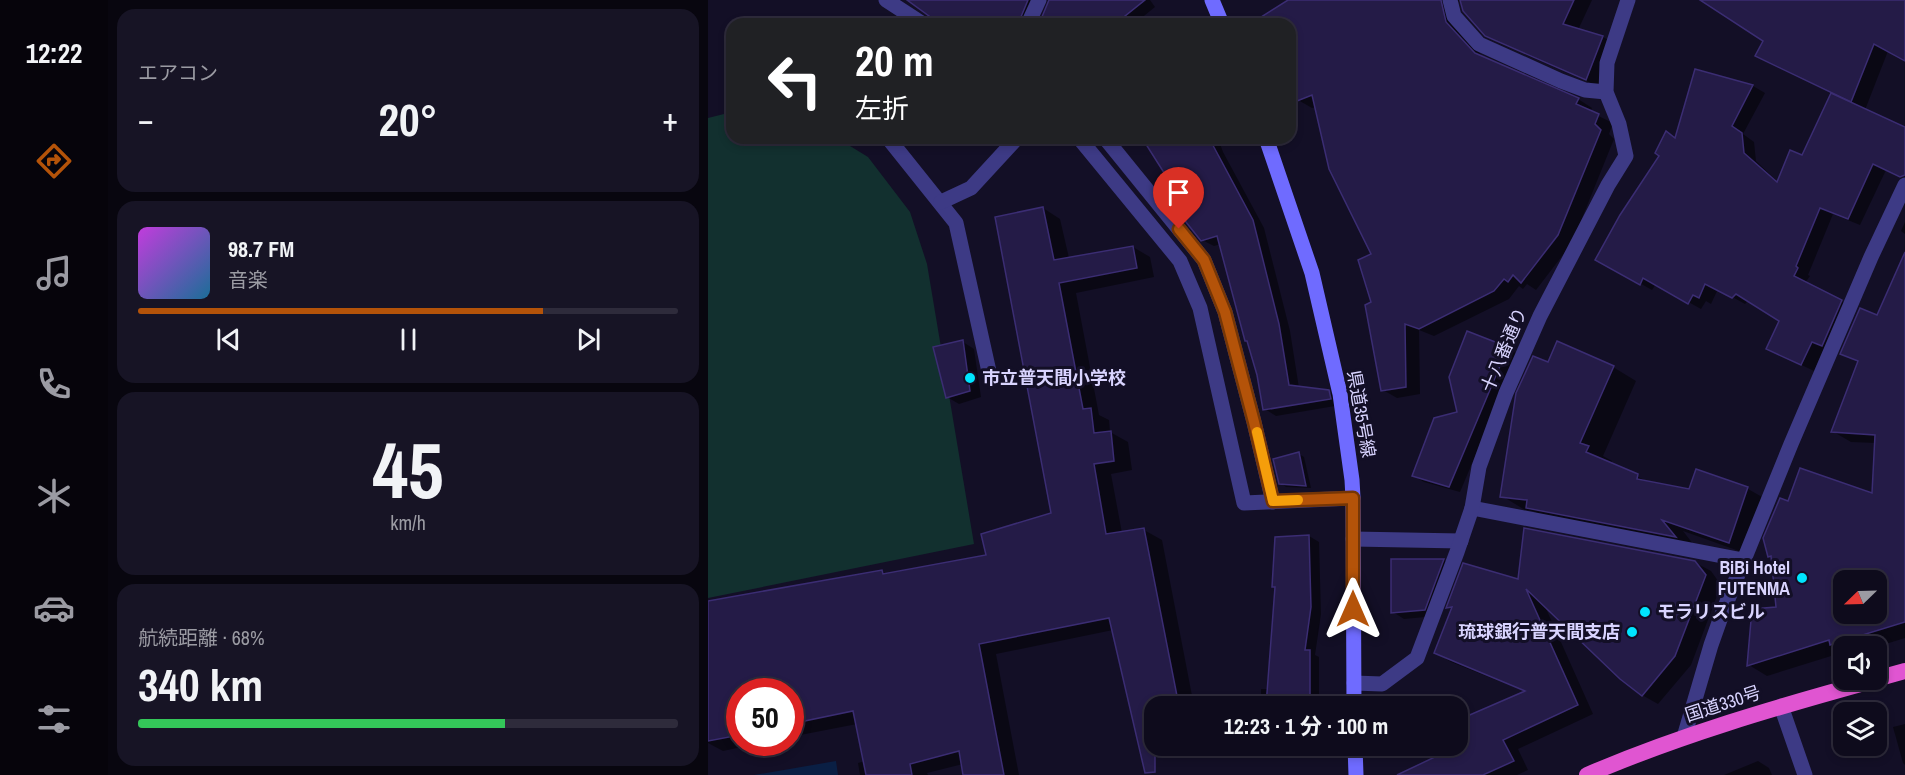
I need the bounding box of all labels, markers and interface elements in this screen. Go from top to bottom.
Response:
text: 20 m [855,33,934,89]
text: 12:22 [26,35,82,71]
icon: left [756,42,834,120]
text: エアコン [138,59,218,86]
text: 20° [378,89,438,150]
text: 左折 [855,90,909,126]
text: − [138,97,154,141]
text: + [662,97,678,141]
icon: directions [33,140,75,182]
pin [1153,167,1204,229]
icon: arrive [1162,176,1195,209]
text: 98.7 FM [228,234,294,264]
icon: music [33,252,75,294]
text: 音楽 [228,266,268,293]
street label: 十八番通り [1474,303,1533,396]
icon: previous [212,323,245,356]
icon: pause [392,323,425,356]
icon: next [572,323,605,356]
icon: phone [33,363,75,405]
place label: 市立普天間小学校 [982,365,1126,390]
street label: 県道35号線 [1342,368,1381,460]
marker: 市立普天間小学校 [963,371,977,385]
text: 45 [372,417,444,522]
icon: climate [33,475,75,517]
text: km/h [390,509,426,536]
place label: BiBi Hotel FUTENMA [1718,555,1790,601]
north arrow [1833,570,1887,624]
map controls [1833,570,1887,756]
marker: BiBi Hotel FUTENMA [1795,571,1809,585]
position arrow [1321,577,1385,641]
icon: car [33,587,75,629]
place label: モラリスビル [1657,599,1765,624]
marker: モラリスビル [1638,605,1652,619]
place label: 琉球銀行普天間支店 [1458,619,1620,644]
text: 航続距離 · 68% [138,624,265,651]
marker: 琉球銀行普天間支店 [1625,625,1639,639]
button: sound [1833,636,1887,690]
text: 340 km [138,654,263,715]
speed limit sign: 50 [726,678,804,756]
street label: 国道330号 [1682,679,1764,728]
icon: filters [33,698,75,740]
button: layers [1833,702,1887,756]
text: 12:23 · 1 分 · 100 m [1224,711,1388,741]

